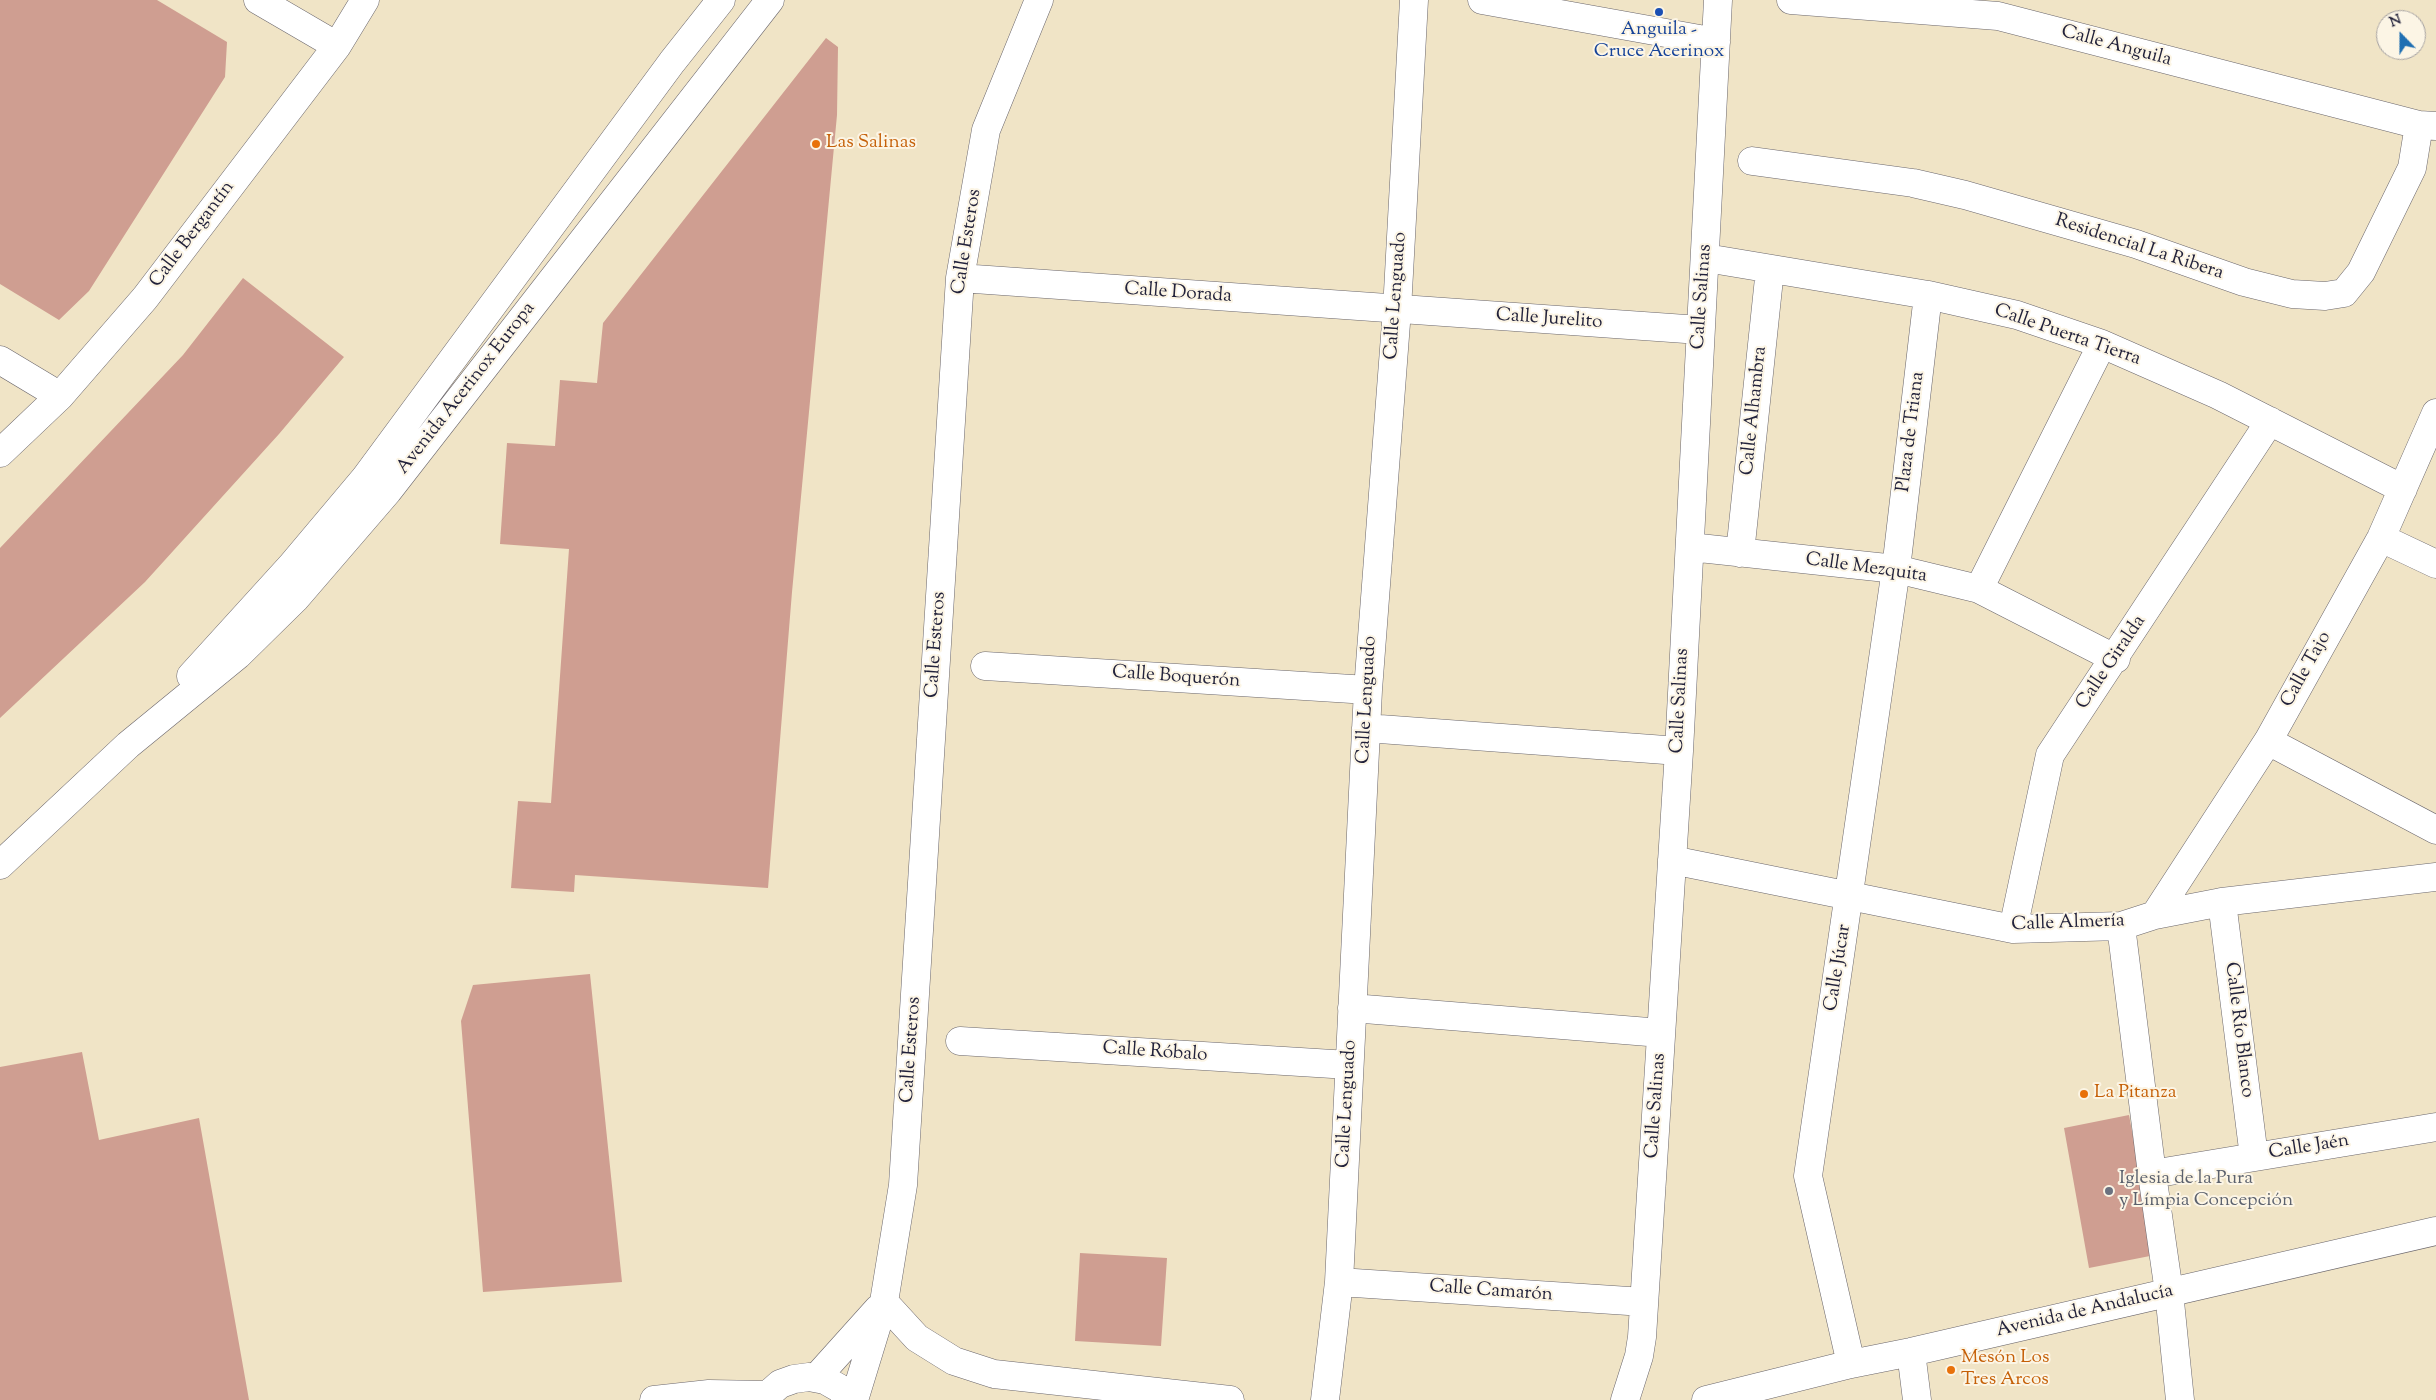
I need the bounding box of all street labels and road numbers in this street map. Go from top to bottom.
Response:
street label: Calle Anguila [2058,21,2174,73]
street label: Calle Bergantín [146,177,240,293]
street label: Calle Esteros [948,188,988,296]
street label: Residencial La Ribera [2052,210,2226,286]
street label: Calle Lenguado [1381,231,1413,361]
street label: Calle Salinas [1688,244,1718,350]
street label: Calle Dorada [1123,279,1233,309]
street label: Avenida Acerinox Europa [393,298,541,480]
street label: Calle Puerta Tierra [1991,300,2143,372]
street label: Calle Jurelito [1495,305,1603,335]
street label: Calle Alhambra [1737,345,1773,477]
street label: Plaza de Triana [1893,370,1931,494]
street label: Calle Mezquita [1804,549,1928,589]
street label: Calle Esteros [922,591,952,699]
street label: Calle Giralda [2072,612,2152,714]
street label: Calle Tajo [2277,628,2337,712]
street label: Calle Lenguado [1353,635,1383,765]
street label: Calle Salinas [1667,648,1695,754]
street label: Calle Boquerón [1111,662,1241,694]
street label: Calle Almería [2011,911,2125,937]
street label: Calle Júcar [1821,923,1857,1013]
street label: Calle Río Blanco [2218,961,2258,1099]
street label: Calle Esteros [897,996,927,1104]
street label: Calle Róbalo [1102,1038,1208,1068]
street label: Calle Lenguado [1333,1039,1363,1169]
street label: Calle Salinas [1642,1053,1672,1159]
street label: Calle Jaén [2267,1130,2351,1166]
street label: Calle Camarón [1428,1276,1554,1308]
street label: Avenida de Andalucía [1994,1281,2176,1343]

